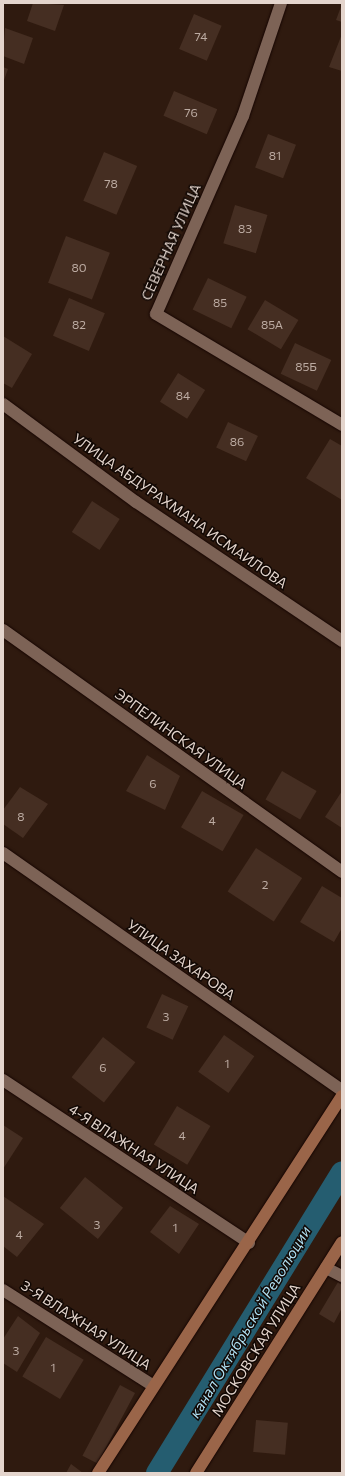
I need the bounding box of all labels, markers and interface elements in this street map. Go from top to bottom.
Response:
house number: 74 [195,30,207,44]
house number: 76 [184,106,198,120]
house number: 81 [269,149,281,163]
house number: 78 [104,177,118,191]
street label: СЕВЕРНАЯ УЛИЦА [138,181,204,303]
house number: 83 [238,222,252,236]
house number: 80 [71,261,87,275]
house number: 85 [213,296,227,310]
house number: 82 [72,318,86,332]
house number: 85А [261,318,283,332]
house number: 85Б [295,360,317,374]
house number: 84 [176,389,190,403]
street label: УЛИЦА АБДУРАХМАНА ИСМАИЛОВА [69,430,291,592]
house number: 86 [230,435,244,449]
street label: ЭРПЕЛИНСКАЯ УЛИЦА [112,685,250,793]
house number: 6 [149,777,157,791]
house number: 8 [17,810,25,824]
house number: 4 [208,814,216,828]
house number: 2 [262,878,268,892]
street label: УЛИЦА ЗАХАРОВА [124,916,238,1004]
house number: 3 [163,1010,169,1024]
house number: 1 [224,1057,230,1071]
house number: 6 [99,1061,107,1075]
street label: 4-Я ВЛАЖНАЯ УЛИЦА [66,1101,202,1197]
house number: 4 [178,1129,186,1143]
house number: 3 [94,1218,100,1232]
house number: 1 [172,1221,178,1235]
water label: канал Октябрьской Революции [185,1223,315,1421]
house number: 4 [15,1228,23,1242]
street label: 3-Я ВЛАЖНАЯ УЛИЦА [18,1277,154,1373]
street label: МОСКОВСКАЯ УЛИЦА [208,1280,304,1420]
house number: 3 [13,1344,19,1358]
house number: 1 [50,1361,56,1375]

